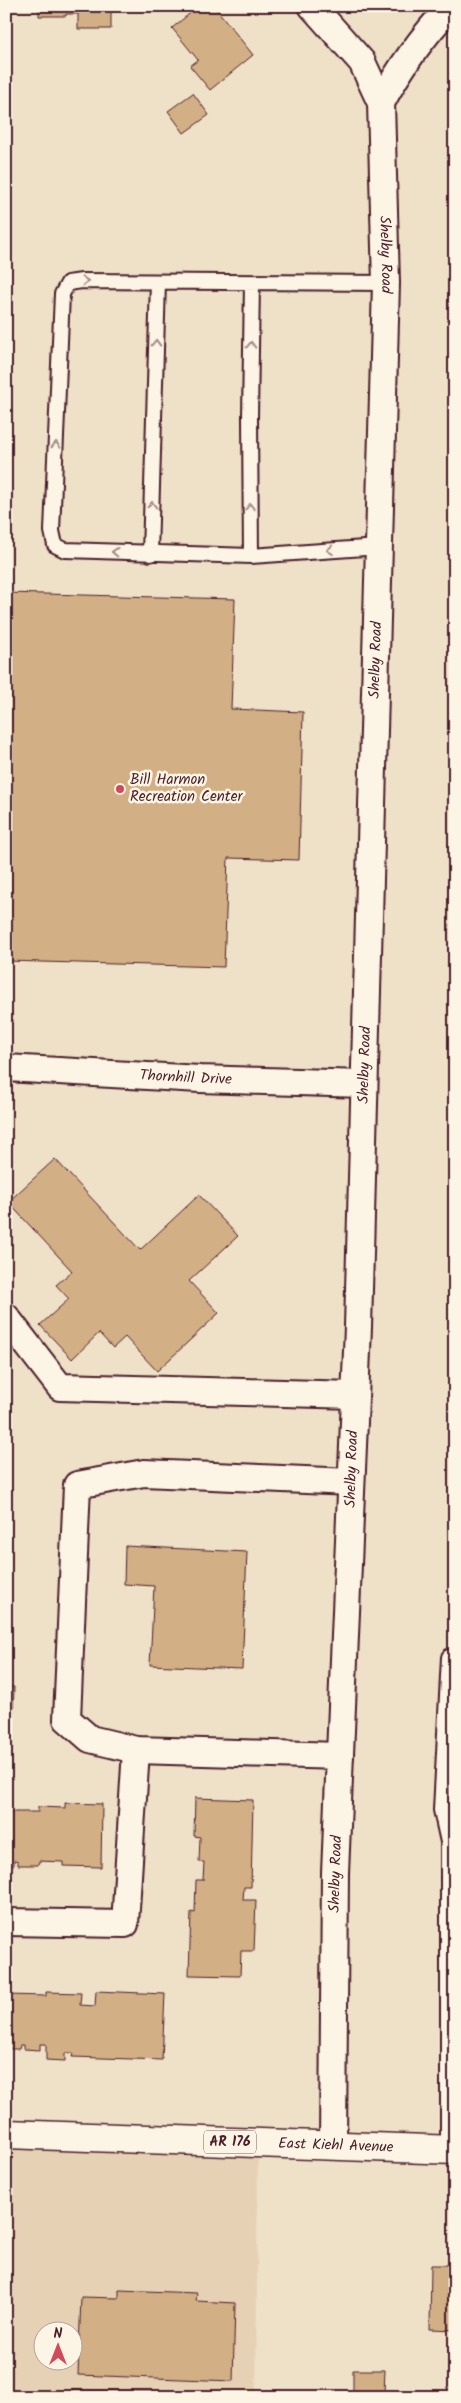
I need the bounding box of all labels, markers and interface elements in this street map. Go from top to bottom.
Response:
street label: Shelby Road [372,216,398,294]
one-way arrow [81,276,89,287]
one-way arrow [151,338,161,346]
one-way arrow [246,340,256,348]
one-way arrow [51,441,61,448]
one-way arrow [147,501,157,508]
one-way arrow [245,503,255,510]
one-way arrow [326,545,334,556]
one-way arrow [111,547,119,558]
street label: Shelby Road [363,620,389,699]
place label: Bill Harmon Recreation Center [130,768,243,809]
marker: Bill Harmon Recreation Center [114,783,126,795]
street label: Shelby Road [352,1025,378,1104]
street label: Thornhill Drive [139,1064,232,1092]
street label: Shelby Road [339,1429,365,1508]
street label: Shelby Road [323,1834,349,1913]
road number: AR 176 [204,2130,256,2154]
street label: East Kiehl Avenue [278,2132,394,2160]
north arrow [32,2320,82,2370]
text: N [54,2323,63,2345]

